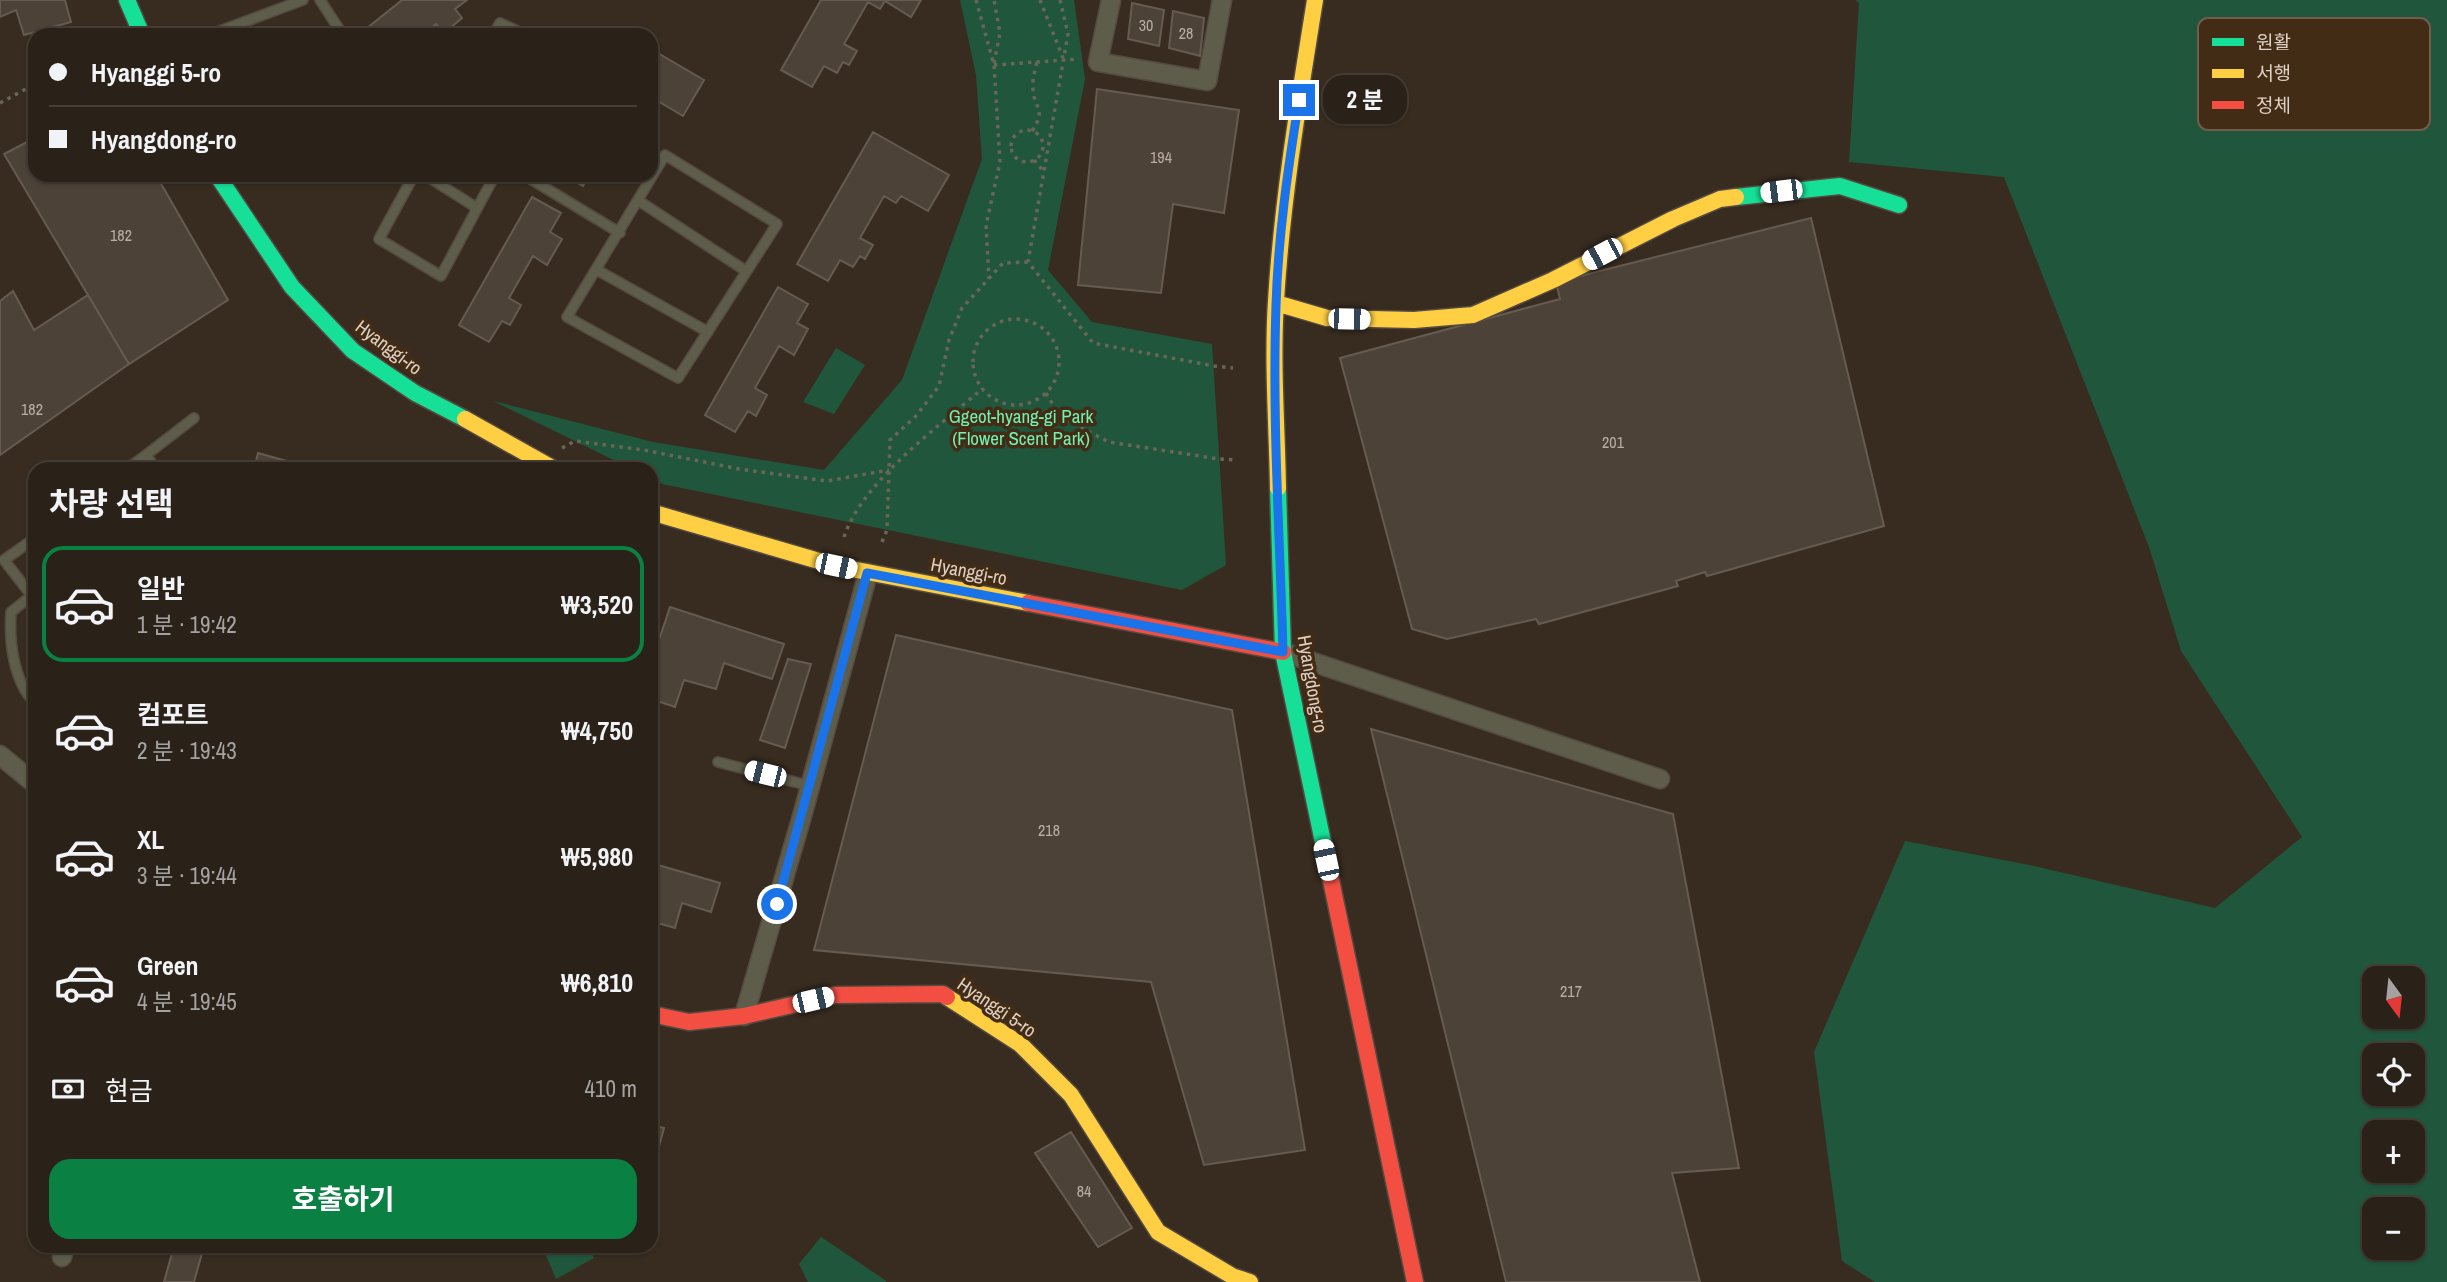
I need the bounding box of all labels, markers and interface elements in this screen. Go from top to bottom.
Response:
house number: 30 [1139,14,1153,36]
legend [2198,18,2430,130]
house number: 28 [1179,22,1193,44]
text: 원활 [2256,29,2291,55]
text: Hyanggi 5-ro [91,55,221,90]
text: 서행 [2256,60,2291,86]
callout: 2 분 [1324,76,1408,124]
route end [1283,84,1315,116]
text: 2 분 [1347,84,1383,115]
text: 정체 [2256,92,2291,118]
text: Hyangdong-ro [91,122,237,157]
house number: 194 [1150,146,1172,168]
car [1759,178,1804,204]
house number: 182 [110,224,132,246]
car [1579,235,1626,273]
car [1328,308,1371,330]
street label: Hyanggi-ro [350,313,428,381]
house number: 182 [21,398,43,420]
park label: Ggeot-hyang-gi Park (Flower Scent Park) [949,403,1094,451]
house number: 201 [1602,431,1625,453]
text: 차량 선택 [49,482,174,525]
car [814,551,859,581]
street label: Hyanggi-ro [929,551,1009,591]
text: 일반 [137,571,185,606]
icon: car [53,573,116,636]
text: ₩3,520 [561,587,633,622]
text: 1 분 · 19:42 [137,609,237,640]
street label: Hyangdong-ro [1292,633,1334,735]
text: 컴포트 [137,697,209,732]
icon: car [53,699,116,762]
text: ₩4,750 [561,713,633,748]
text: 2 분 · 19:43 [137,735,237,766]
car [743,759,788,789]
house number: 218 [1038,819,1060,841]
text: XL [137,822,164,857]
icon: car [53,825,116,888]
car [1312,837,1341,883]
text: ₩5,980 [561,839,633,874]
text: 3 분 · 19:44 [137,860,237,891]
route start [761,888,793,920]
text: Green [137,948,199,983]
icon: car [53,951,116,1014]
text: ₩6,810 [561,965,633,1000]
north arrow [2362,966,2426,1029]
map controls [2362,966,2425,1260]
street label: Hyanggi 5-ro [952,971,1042,1043]
house number: 217 [1560,980,1582,1002]
car [791,985,836,1015]
text: 4 분 · 19:45 [137,986,237,1017]
button: locate [2362,1043,2425,1106]
icon: cash [49,1070,87,1108]
text: 현금 [105,1073,153,1108]
text: 410 m [585,1073,637,1104]
button: + [2362,1120,2425,1183]
button: 호출하기 [49,1159,637,1239]
house number: 84 [1077,1180,1091,1202]
button: − [2362,1197,2425,1260]

